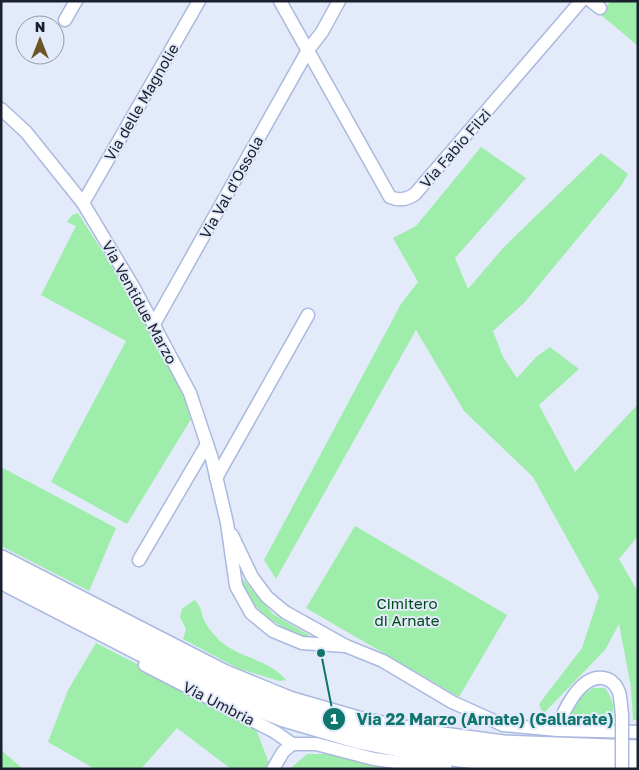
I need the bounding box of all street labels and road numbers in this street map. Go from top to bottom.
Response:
street label: Via delle Magnolie [100,40,182,164]
street label: Via Fabio Filzi [416,105,494,191]
street label: Via Val d'Ossola [195,133,267,241]
street label: Via Ventidue Marzo [99,237,181,367]
street label: Via Umbria [180,677,258,729]

